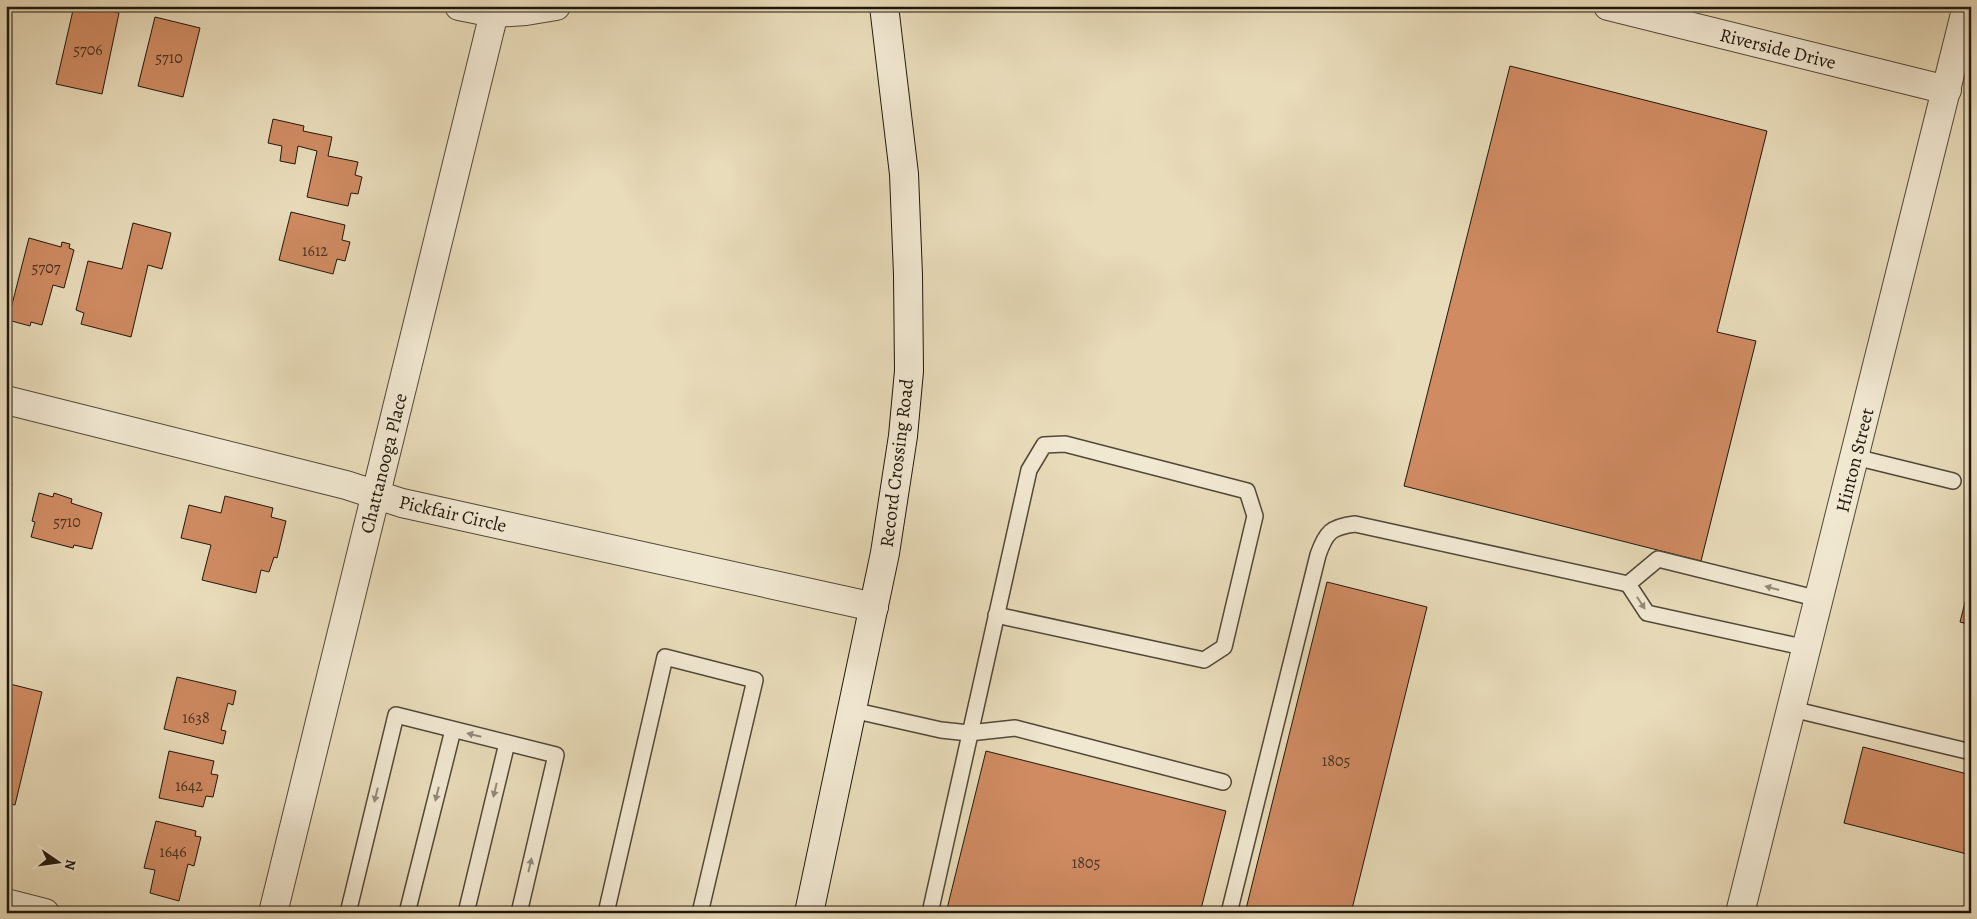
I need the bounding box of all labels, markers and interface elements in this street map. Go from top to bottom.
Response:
street label: Riverside Drive [1717,22,1839,76]
house number: 5706 [73,39,103,61]
house number: 5710 [155,47,183,69]
house number: 1612 [302,240,328,262]
house number: 5707 [32,257,61,279]
street label: Record Crossing Road [874,376,920,549]
street label: Chattanooga Place [354,390,414,536]
street label: Hinton Street [1829,405,1880,515]
street label: Pickfair Circle [396,489,509,539]
house number: 5710 [53,511,81,533]
one-way arrow [1764,584,1779,592]
one-way arrow [1636,597,1645,610]
house number: 1638 [182,707,210,729]
one-way arrow [466,731,481,739]
house number: 1805 [1322,750,1350,772]
house number: 1642 [175,775,203,797]
one-way arrow [491,783,499,798]
one-way arrow [432,786,440,801]
one-way arrow [372,788,380,803]
north arrow [32,836,82,886]
house number: 1646 [159,841,187,863]
house number: 1805 [1072,852,1100,874]
text: N [60,858,81,872]
one-way arrow [526,858,534,873]

